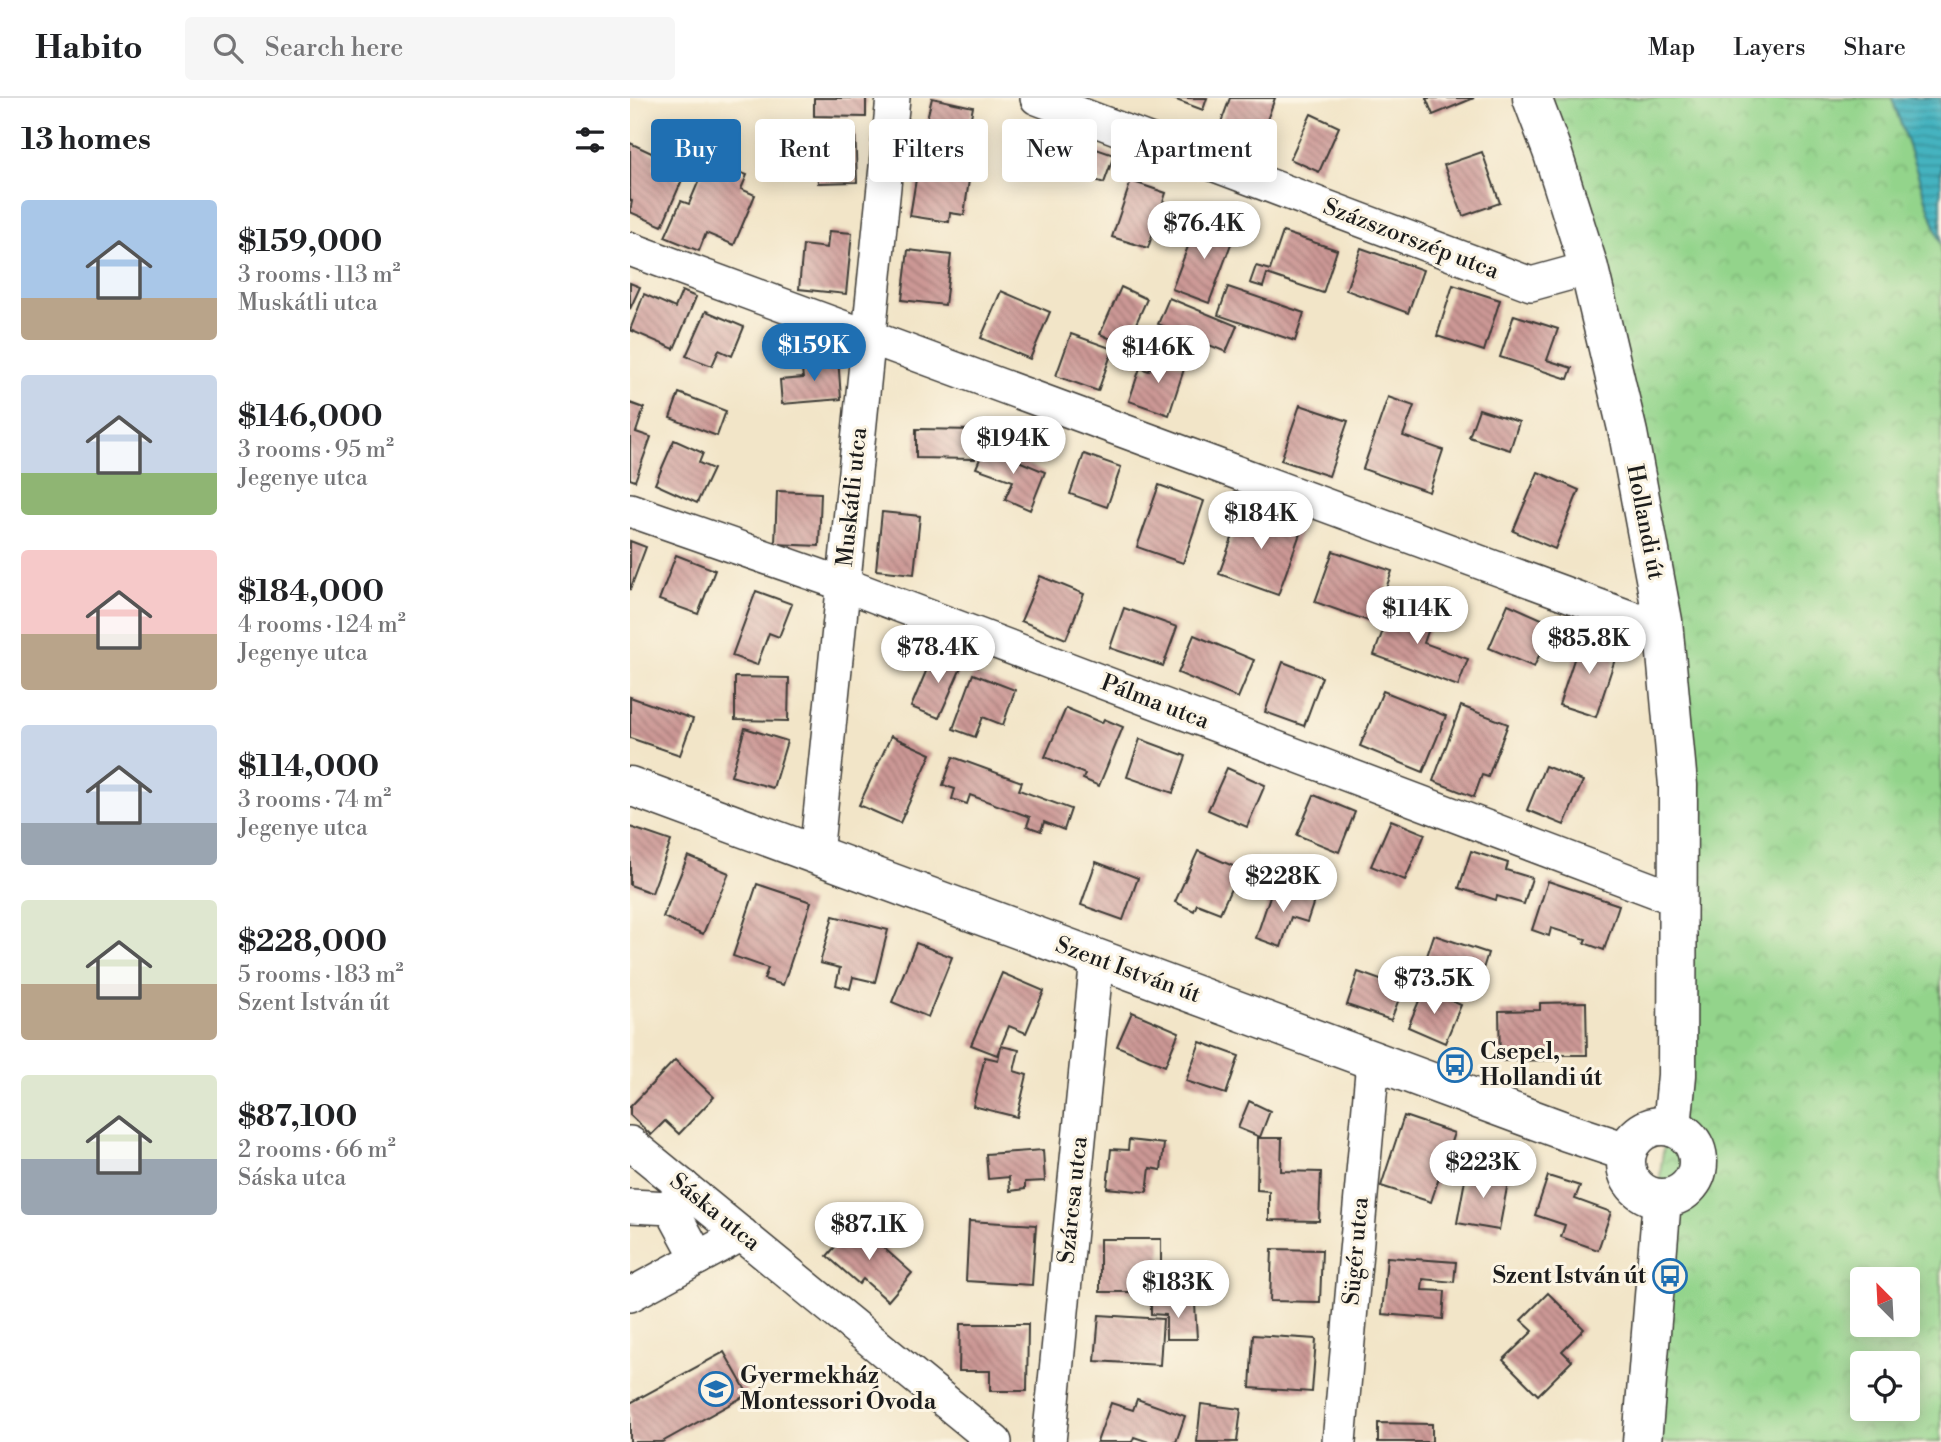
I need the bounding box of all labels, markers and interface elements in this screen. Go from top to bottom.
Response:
search box [185,17,675,80]
text: Habito [35,28,143,69]
icon: search [209,29,247,67]
text: Search here [265,32,404,64]
text: Map [1648,33,1695,63]
text: Layers [1733,33,1805,63]
text: Share [1843,33,1906,63]
chip: Buy [651,119,741,182]
chip: Rent [755,119,855,182]
chip: Filters [869,119,988,182]
chip: New [1002,119,1097,182]
chip: Apartment [1111,119,1277,182]
text: 13 homes [21,121,151,159]
icon: filters [571,121,609,159]
street label: Százszorszép utca [1319,193,1503,286]
pin: $76.4K [1147,202,1261,261]
text: $76.4K [1163,210,1245,238]
text: $159,000 [238,223,382,261]
icon: home [77,228,161,312]
text: 3 rooms · 113 m² [238,261,401,289]
text: Muskátli utca [238,289,378,317]
pin: $159K [765,324,863,383]
pin: $146K [1109,326,1207,385]
text: $159K [778,332,850,360]
text: $146K [1122,334,1194,362]
text: $146,000 [238,398,383,436]
icon: home [77,403,161,487]
pin: $194K [964,416,1062,476]
text: $194K [977,425,1049,453]
street label: Muskátli utca [831,426,873,568]
text: 3 rooms · 95 m² [238,436,394,464]
street label: Hollandi út [1620,462,1670,582]
text: Jegenye utca [238,464,368,492]
pin: $184K [1212,491,1310,551]
text: $184K [1224,500,1298,528]
text: $184,000 [238,573,384,611]
icon: home [77,578,161,662]
pin: $114K [1368,587,1466,646]
text: $114K [1382,595,1452,623]
text: 4 rooms · 124 m² [238,611,406,639]
pin: $85.8K [1532,616,1646,676]
text: $85.8K [1548,625,1630,653]
pin: $78.4K [881,626,995,685]
text: $78.4K [897,634,979,662]
text: Jegenye utca [238,639,368,667]
street label: Pálma utca [1097,669,1213,736]
text: $114,000 [238,748,379,786]
icon: home [77,753,161,837]
text: 3 rooms · 74 m² [238,786,391,814]
text: Jegenye utca [238,814,368,842]
pin: $228K [1234,854,1332,914]
text: $228K [1245,863,1321,891]
text: $228,000 [238,923,387,961]
icon: home [77,928,161,1012]
street label: Szent István út [1052,931,1204,1009]
pin: $73.5K [1377,956,1491,1016]
text: 5 rooms · 183 m² [238,961,404,989]
text: $73.5K [1394,965,1474,993]
text: Szent István út [238,989,390,1017]
place label: Csepel, Hollandi út [1480,1038,1603,1092]
bus stop icon: Csepel, Hollandi út [1436,1046,1474,1084]
text: $87,100 [238,1098,357,1136]
icon: home [77,1103,161,1187]
street label: Szárcsa utca [1052,1135,1094,1265]
text: 2 rooms · 66 m² [238,1136,396,1164]
pin: $223K [1434,1140,1532,1200]
text: $223K [1446,1149,1520,1177]
text: Sáska utca [238,1164,346,1192]
street label: Sáska utca [664,1167,766,1257]
street label: Sügér utca [1337,1195,1375,1306]
pin: $87.1K [812,1202,926,1262]
text: $87.1K [831,1211,907,1239]
bus stop icon: Szent István út [1651,1257,1689,1295]
pin: $183K [1129,1260,1227,1320]
place label: Szent István út [1493,1262,1647,1290]
north arrow [1850,1267,1920,1337]
map controls [1850,1267,1920,1421]
text: $183K [1142,1269,1214,1297]
button: locate [1850,1351,1920,1421]
place label: Gyermekház Montessori Óvoda [740,1362,937,1416]
school or university icon: Gyermekház Montessori Óvoda [697,1370,735,1408]

